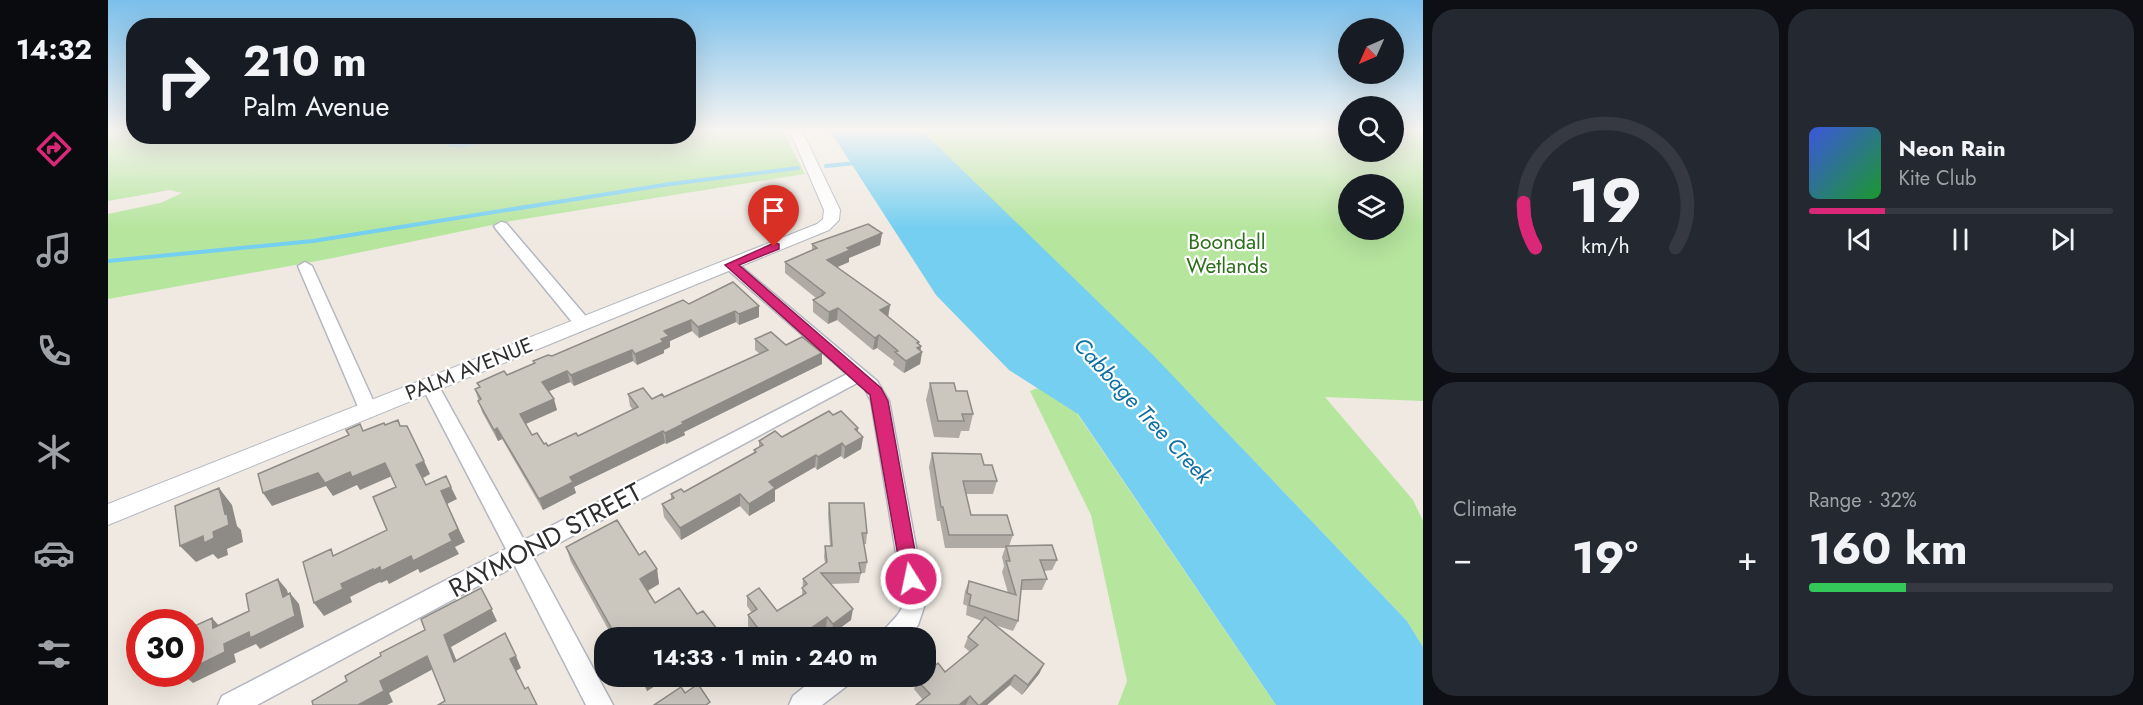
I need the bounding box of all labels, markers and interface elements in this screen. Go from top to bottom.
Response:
north arrow [1338,18,1404,84]
map controls [1338,18,1404,240]
text: 14:32 [16,30,92,69]
text: 210 m [243,31,367,92]
icon: right [144,42,222,120]
text: Palm Avenue [243,87,389,126]
button: search [1338,96,1404,162]
icon: directions [33,128,75,170]
text: Neon Rain [1899,132,2006,164]
text: 19 [1568,155,1642,245]
text: Kite Club [1899,164,1976,193]
button: layers [1338,174,1404,240]
pin [748,185,799,247]
icon: arrive [757,194,790,227]
icon: previous [1843,223,1876,256]
icon: pause [1944,223,1977,256]
icon: next [2046,223,2079,256]
park label: Boondall Wetlands [1186,227,1268,281]
icon: music [33,229,75,271]
text: km/h [1581,231,1629,262]
icon: phone [33,330,75,372]
street label: PALM AVENUE [401,330,537,408]
water label: Cabbage Tree Creek [1067,330,1221,492]
icon: climate [33,431,75,473]
street label: RAYMOND STREET [442,473,648,607]
text: Range · 32% [1809,486,1917,515]
text: Climate [1453,495,1517,524]
text: 160 km [1809,516,1968,581]
text: 19° [1572,525,1638,590]
icon: car [33,532,75,574]
text: − [1453,535,1472,582]
text: + [1737,535,1757,582]
position arrow [879,547,943,611]
speed limit sign: 30 [126,609,204,687]
icon: filters [33,633,75,675]
text: 14:33 · 1 min · 240 m [652,641,878,673]

